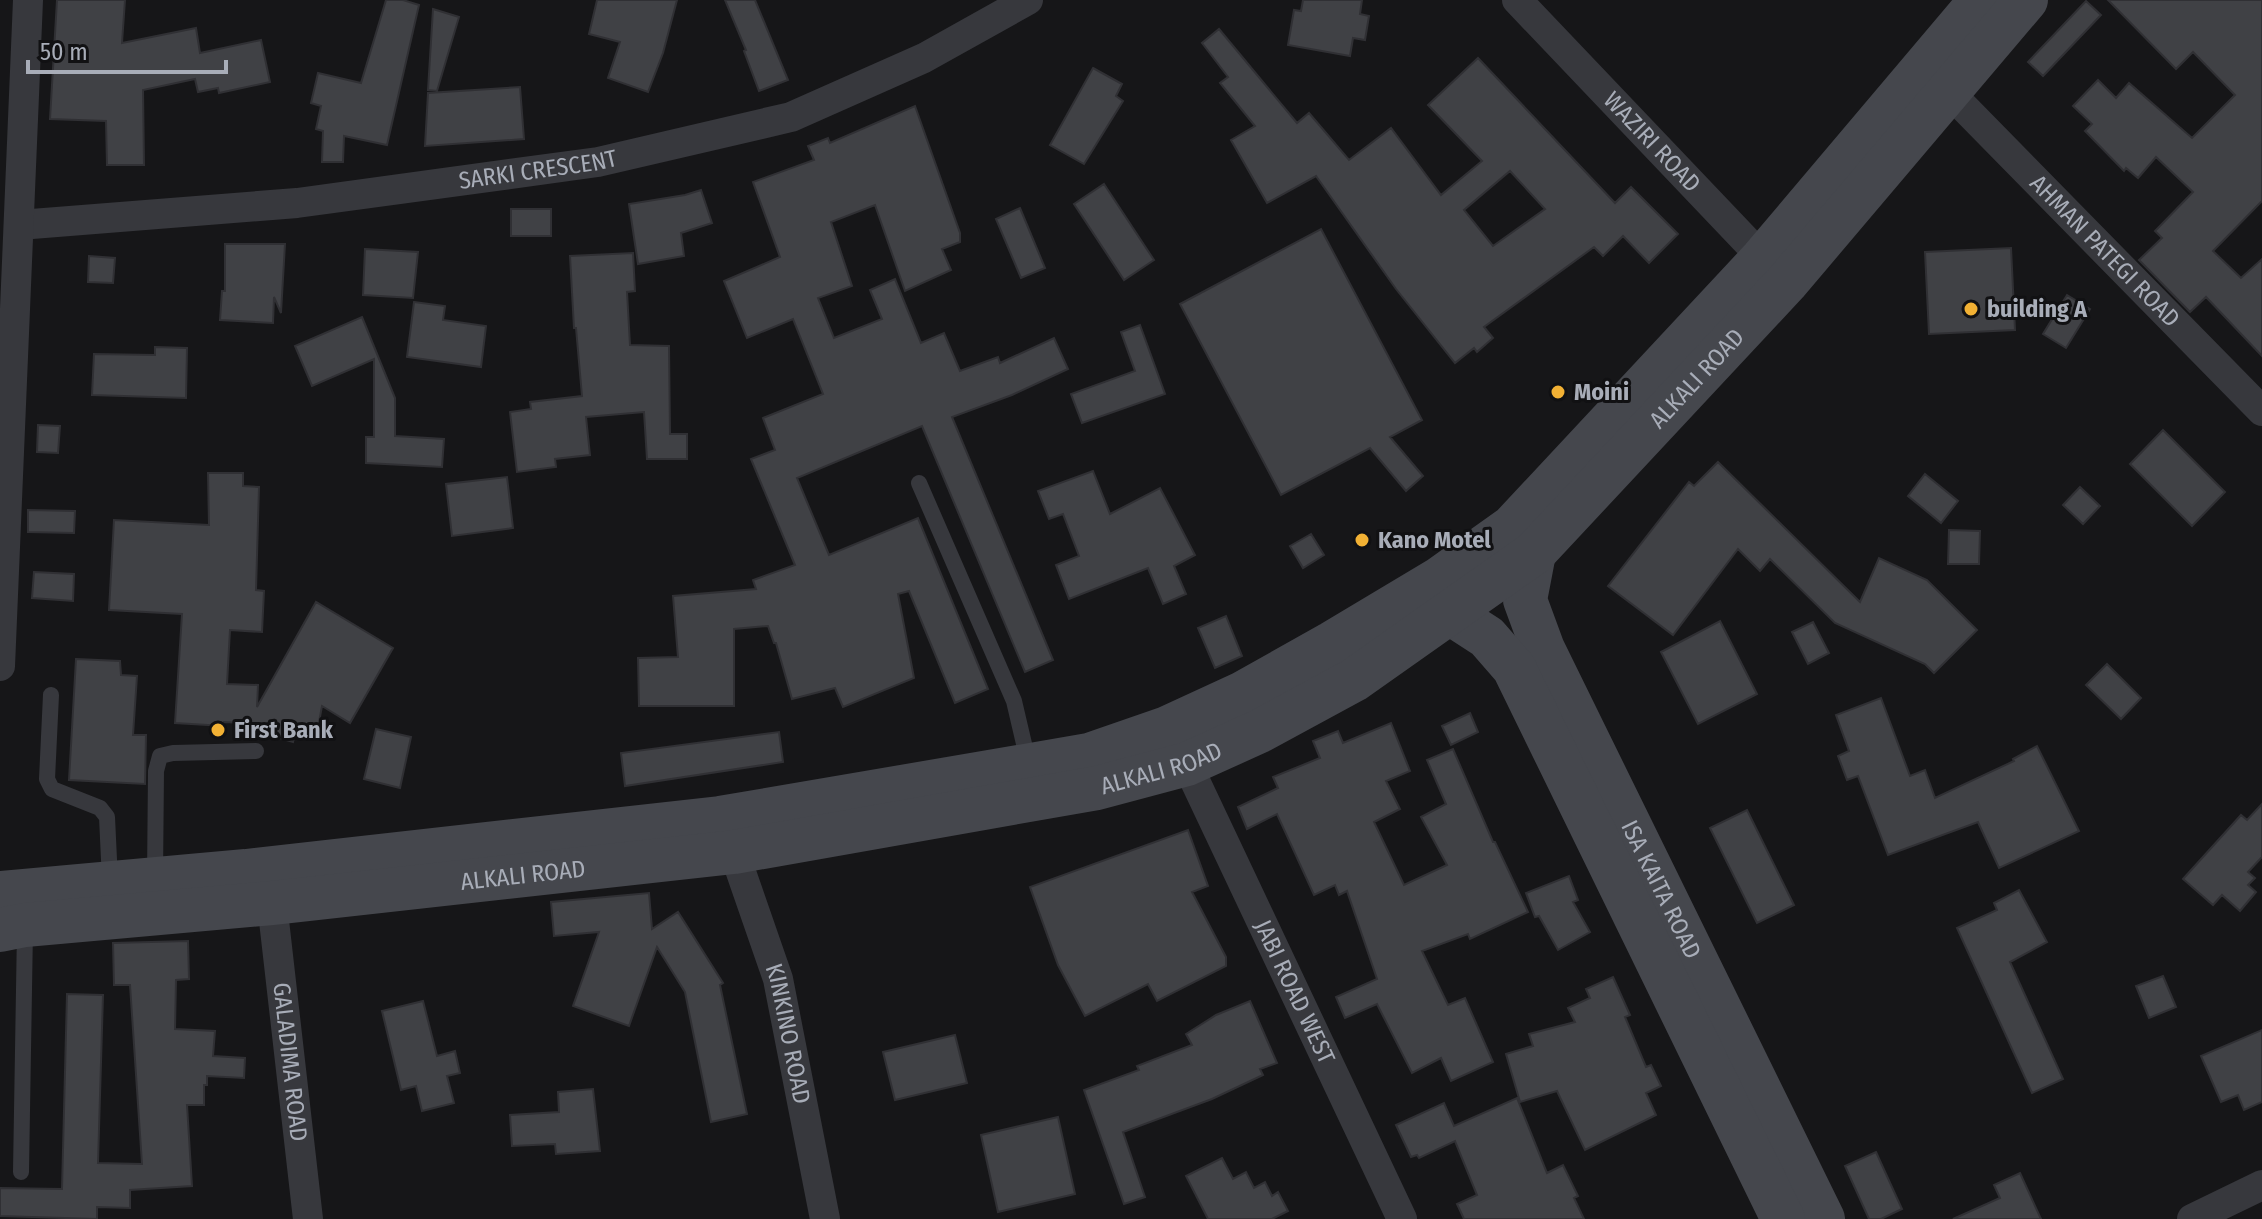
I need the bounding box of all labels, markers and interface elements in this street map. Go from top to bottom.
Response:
scale bar [28,24,226,74]
text: 50 m [40,38,88,66]
street label: WAZIRI ROAD [1598,86,1706,198]
street label: SARKI CRESCENT [457,144,620,195]
street label: AHMAN PATEGI ROAD [2024,169,2186,333]
place label: building A [1987,295,2088,323]
marker: building A [1962,300,1980,318]
street label: ALKALI ROAD [1644,323,1750,434]
place label: Moini [1574,378,1629,406]
marker: Moini [1549,383,1567,401]
place label: Kano Motel [1378,526,1491,554]
marker: Kano Motel [1353,531,1371,549]
place label: First Bank [234,716,334,744]
marker: First Bank [209,721,227,739]
street label: ALKALI ROAD [1098,736,1226,800]
street label: ISA KAITA ROAD [1615,816,1707,963]
street label: ALKALI ROAD [459,854,587,896]
street label: JABI ROAD WEST [1249,915,1341,1068]
street label: KINKINO ROAD [760,960,816,1106]
street label: GALADIMA ROAD [267,981,313,1143]

